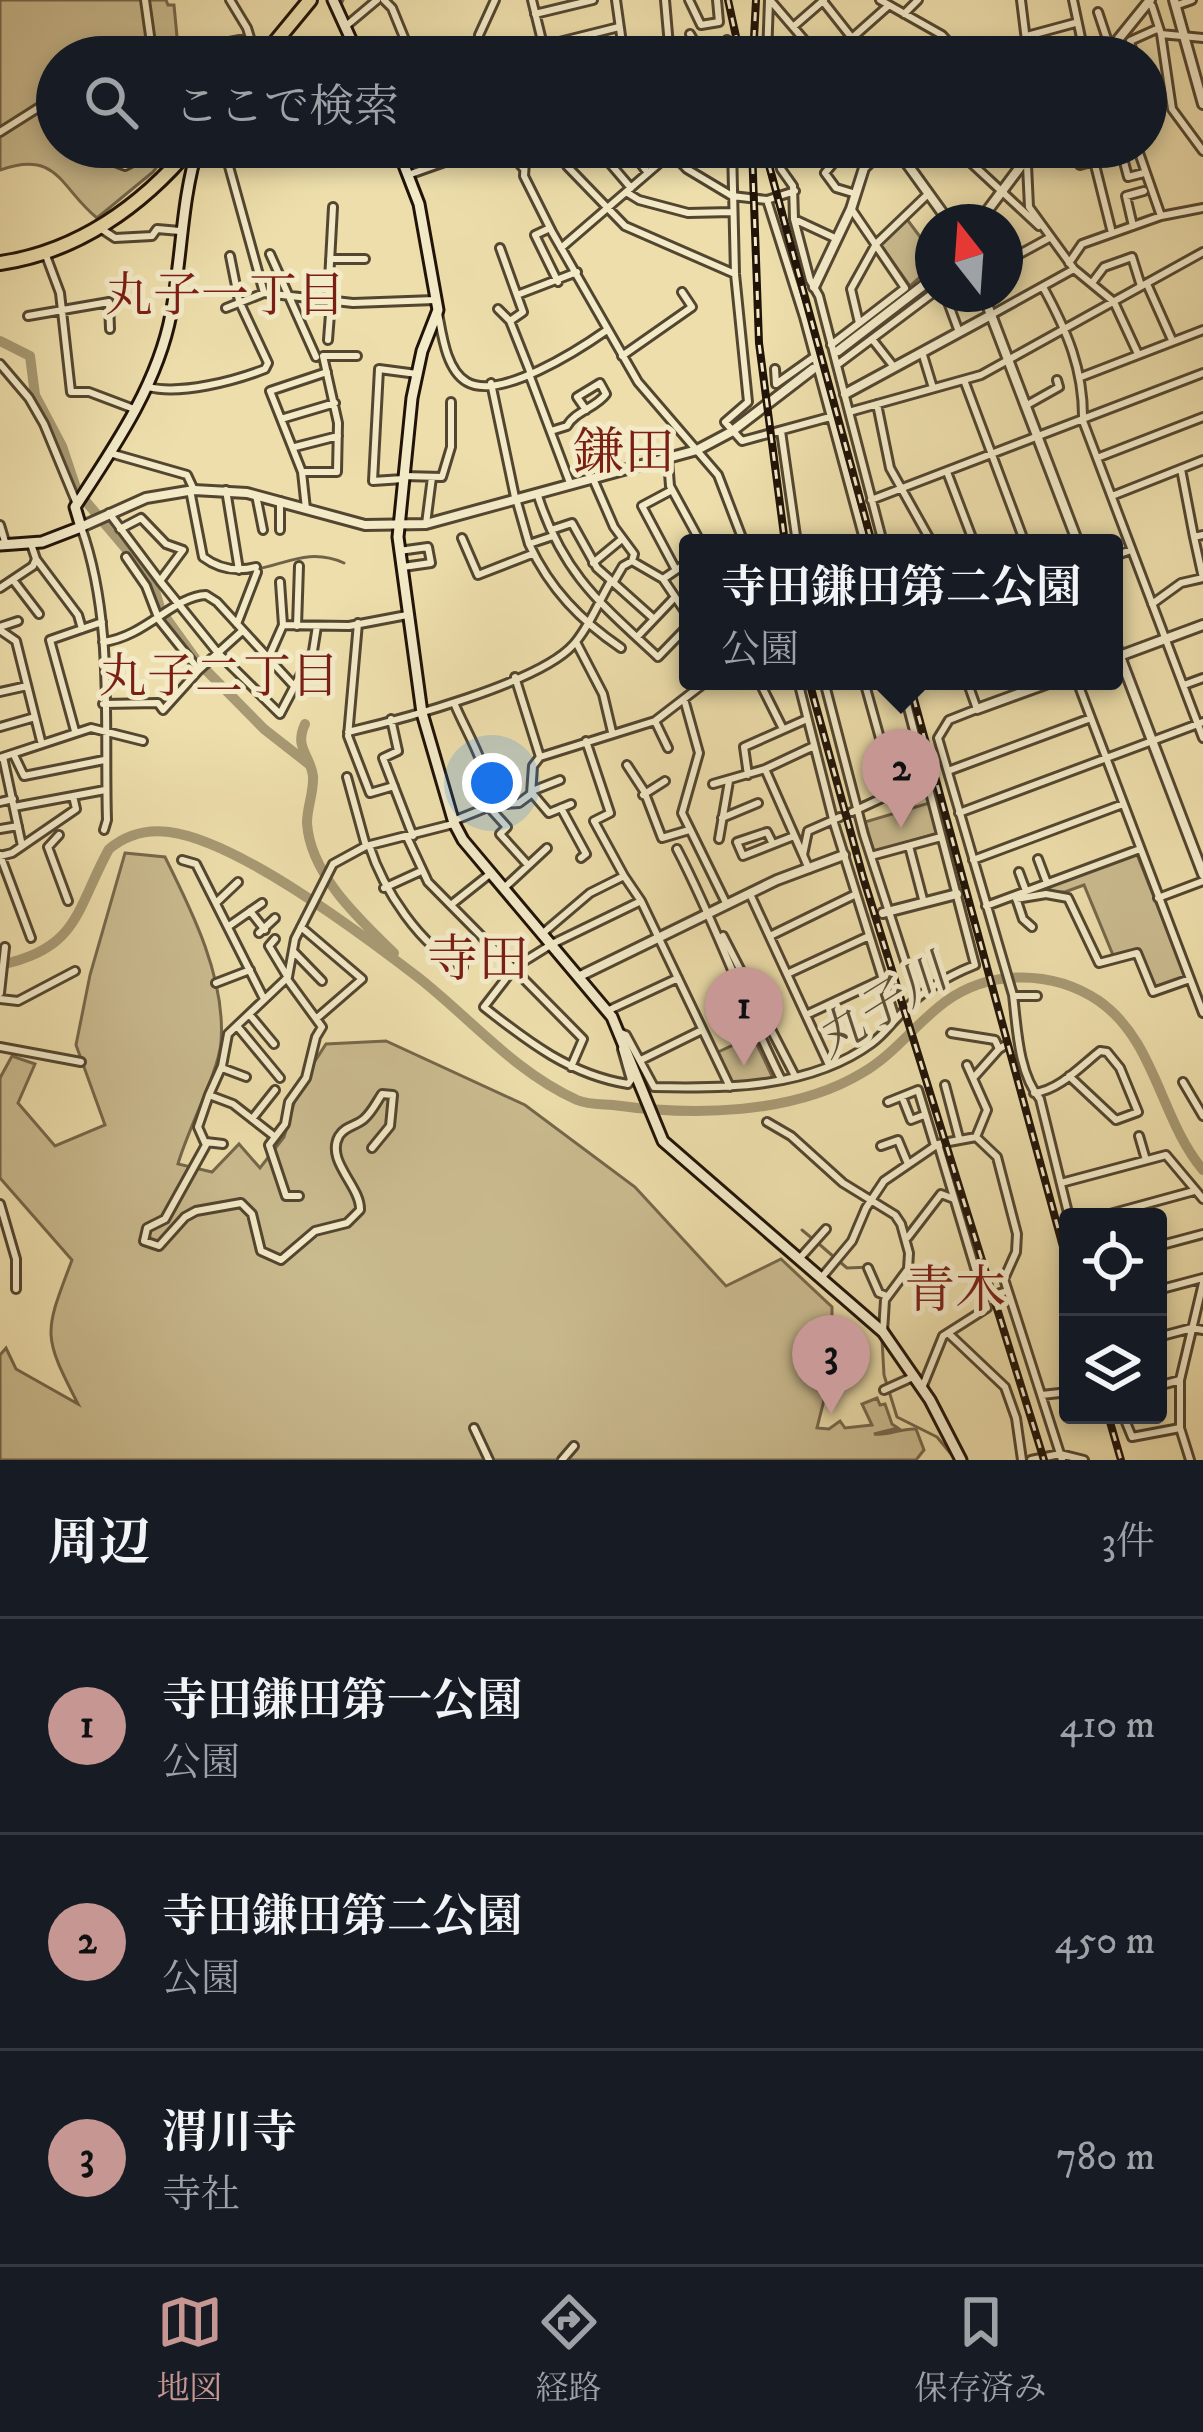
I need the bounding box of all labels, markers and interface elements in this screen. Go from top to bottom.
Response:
search box [36,36,1167,168]
icon: search [78,69,144,135]
text: ここで検索 [174,80,399,136]
north arrow [915,204,1023,312]
district label: 丸子一丁目 [105,267,345,327]
district label: 鎌田 [573,422,675,486]
popup [679,534,1123,690]
text: 寺田鎌田第二公園 [721,561,1081,617]
text: 公園 [721,626,799,675]
district label: 丸子二丁目 [99,648,339,708]
pin: 2 [862,729,940,828]
your location [462,753,522,813]
district label: 寺田 [427,929,529,993]
water label: 丸子川 [805,942,963,1072]
pin: 1 [705,967,783,1066]
map controls [1059,1208,1167,1424]
button: locate [1059,1208,1167,1316]
district label: 青木 [904,1260,1006,1324]
pin: 3 [792,1315,870,1414]
button: layers [1059,1316,1167,1424]
text: 周辺 [48,1512,150,1576]
text: 3件 [1101,1518,1155,1567]
text: 寺田鎌田第一公園 [162,1674,522,1730]
text: 1 [80,1701,94,1750]
text: 410 m [1060,1701,1155,1750]
text: 公園 [162,1739,240,1788]
text: 寺田鎌田第二公園 [162,1890,522,1946]
text: 2 [77,1917,97,1966]
text: 450 m [1055,1917,1155,1966]
text: 公園 [162,1955,240,2004]
text: 渭川寺 [162,2106,297,2162]
text: 3 [80,2133,94,2182]
text: 780 m [1056,2133,1155,2182]
text: 寺社 [162,2171,240,2220]
tab: 地図 [157,2289,223,2410]
tab: 経路 [536,2289,602,2410]
tab: 保存済み [915,2289,1047,2410]

